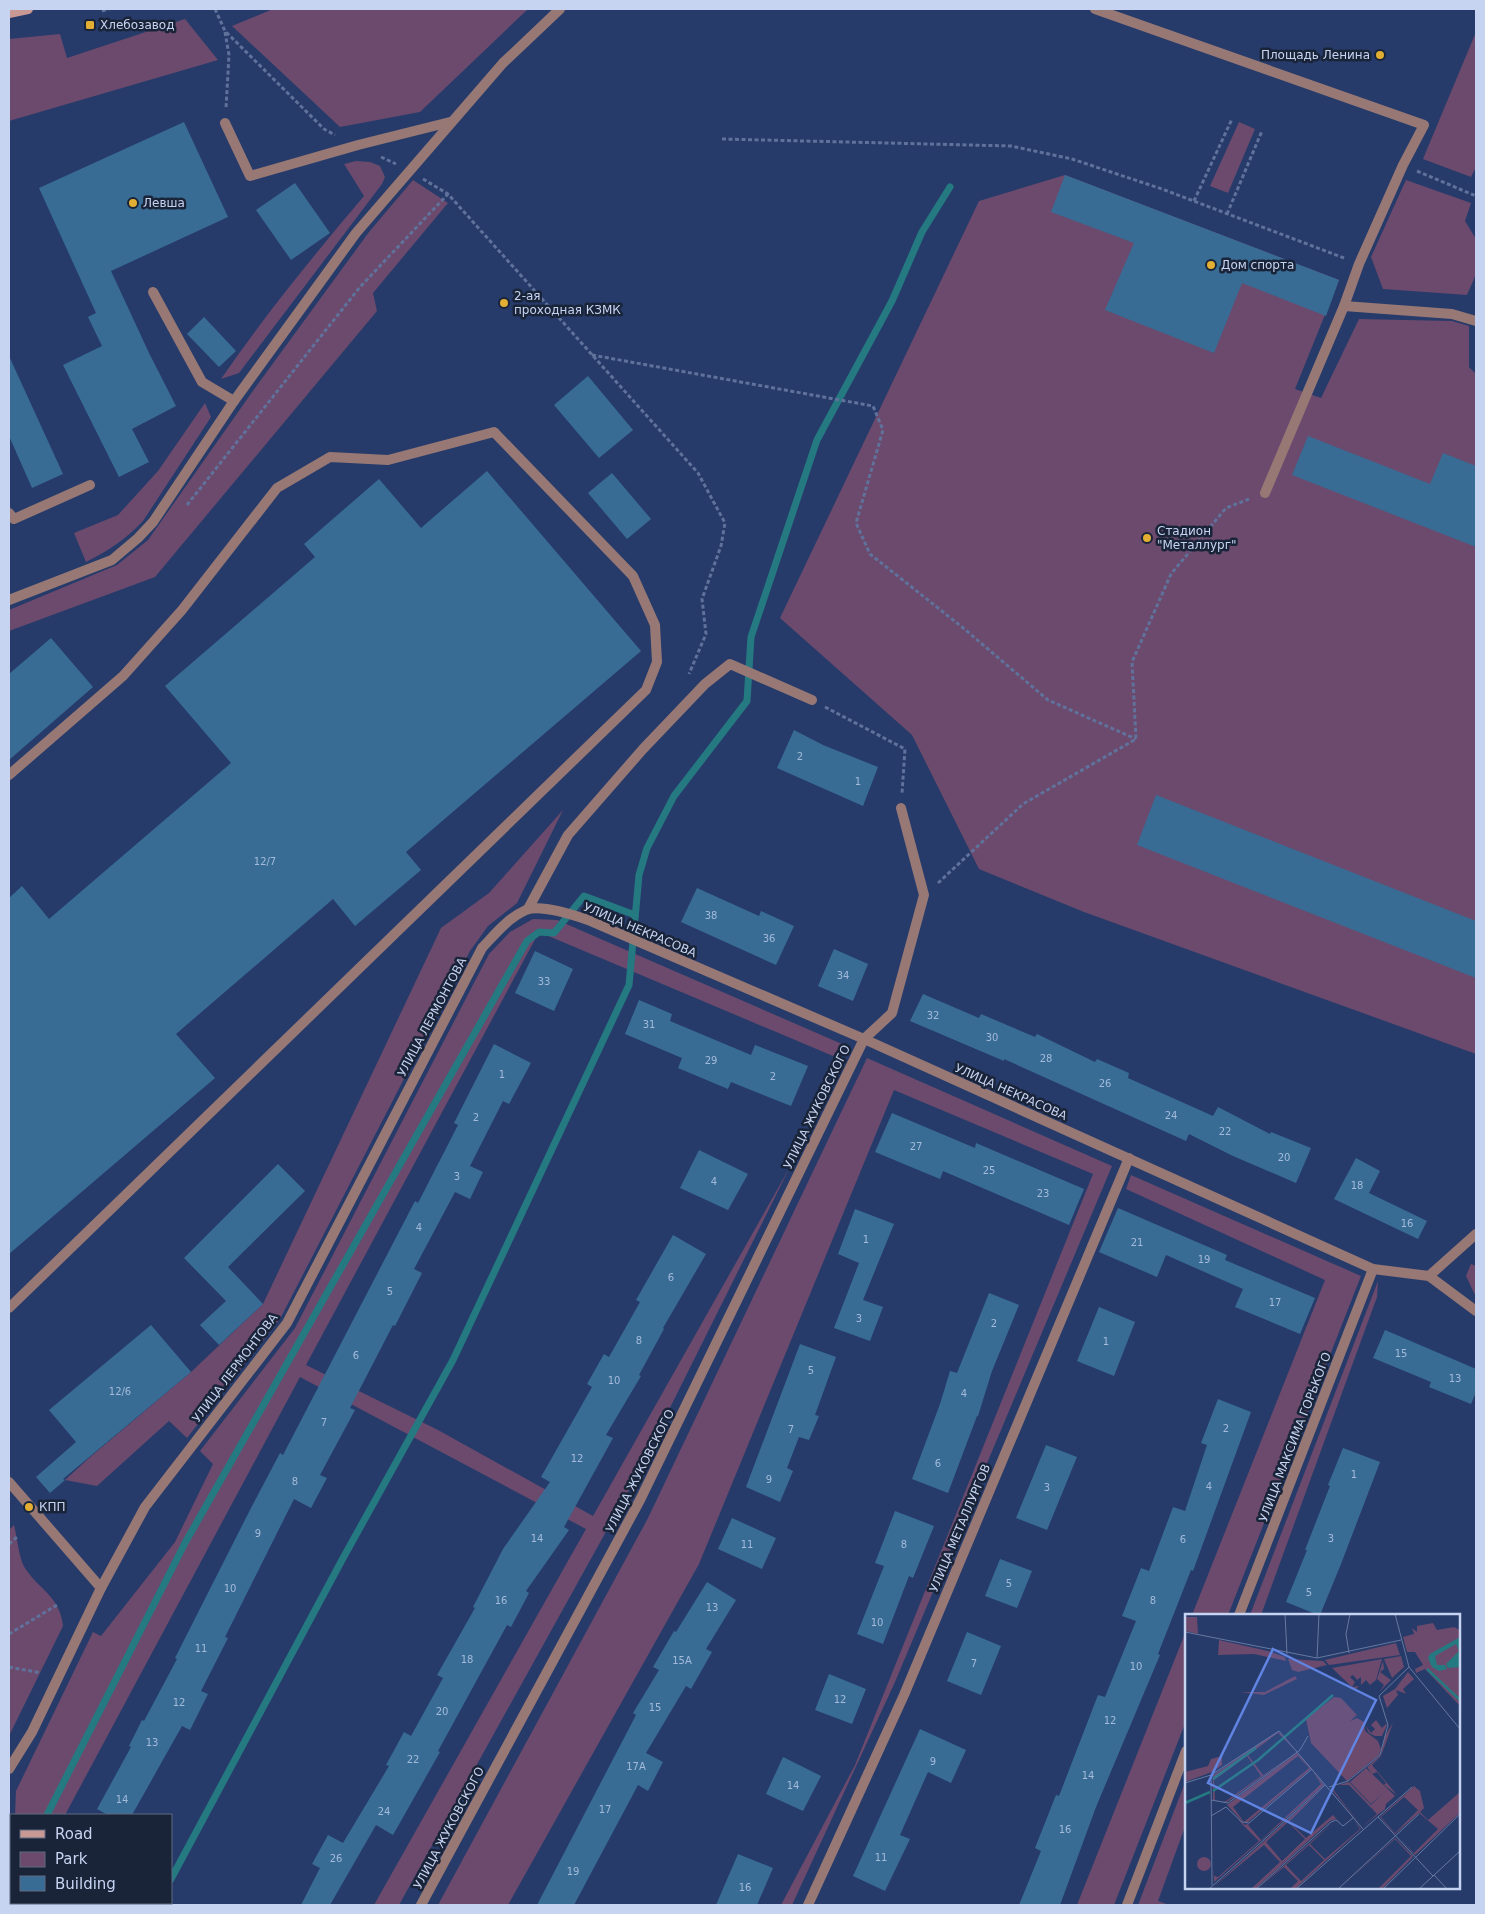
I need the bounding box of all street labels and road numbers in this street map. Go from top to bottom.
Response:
street label: УЛИЦА НЕКРАСОВА [581,900,699,960]
street label: УЛИЦА ЛЕРМОНТОВА [395,955,470,1079]
street label: УЛИЦА ЖУКОВСКОГО [781,1043,853,1171]
street label: УЛИЦА НЕКРАСОВА [953,1061,1070,1123]
street label: УЛИЦА ЛЕРМОНТОВА [190,1310,281,1425]
street label: УЛИЦА МАКСИМА ГОРЬКОГО [1256,1350,1334,1524]
street label: УЛИЦА ЖУКОВСКОГО [603,1407,677,1535]
street label: УЛИЦА МЕТАЛЛУРГОВ [927,1462,993,1594]
street label: УЛИЦА ЖУКОВСКОГО [411,1765,487,1891]

